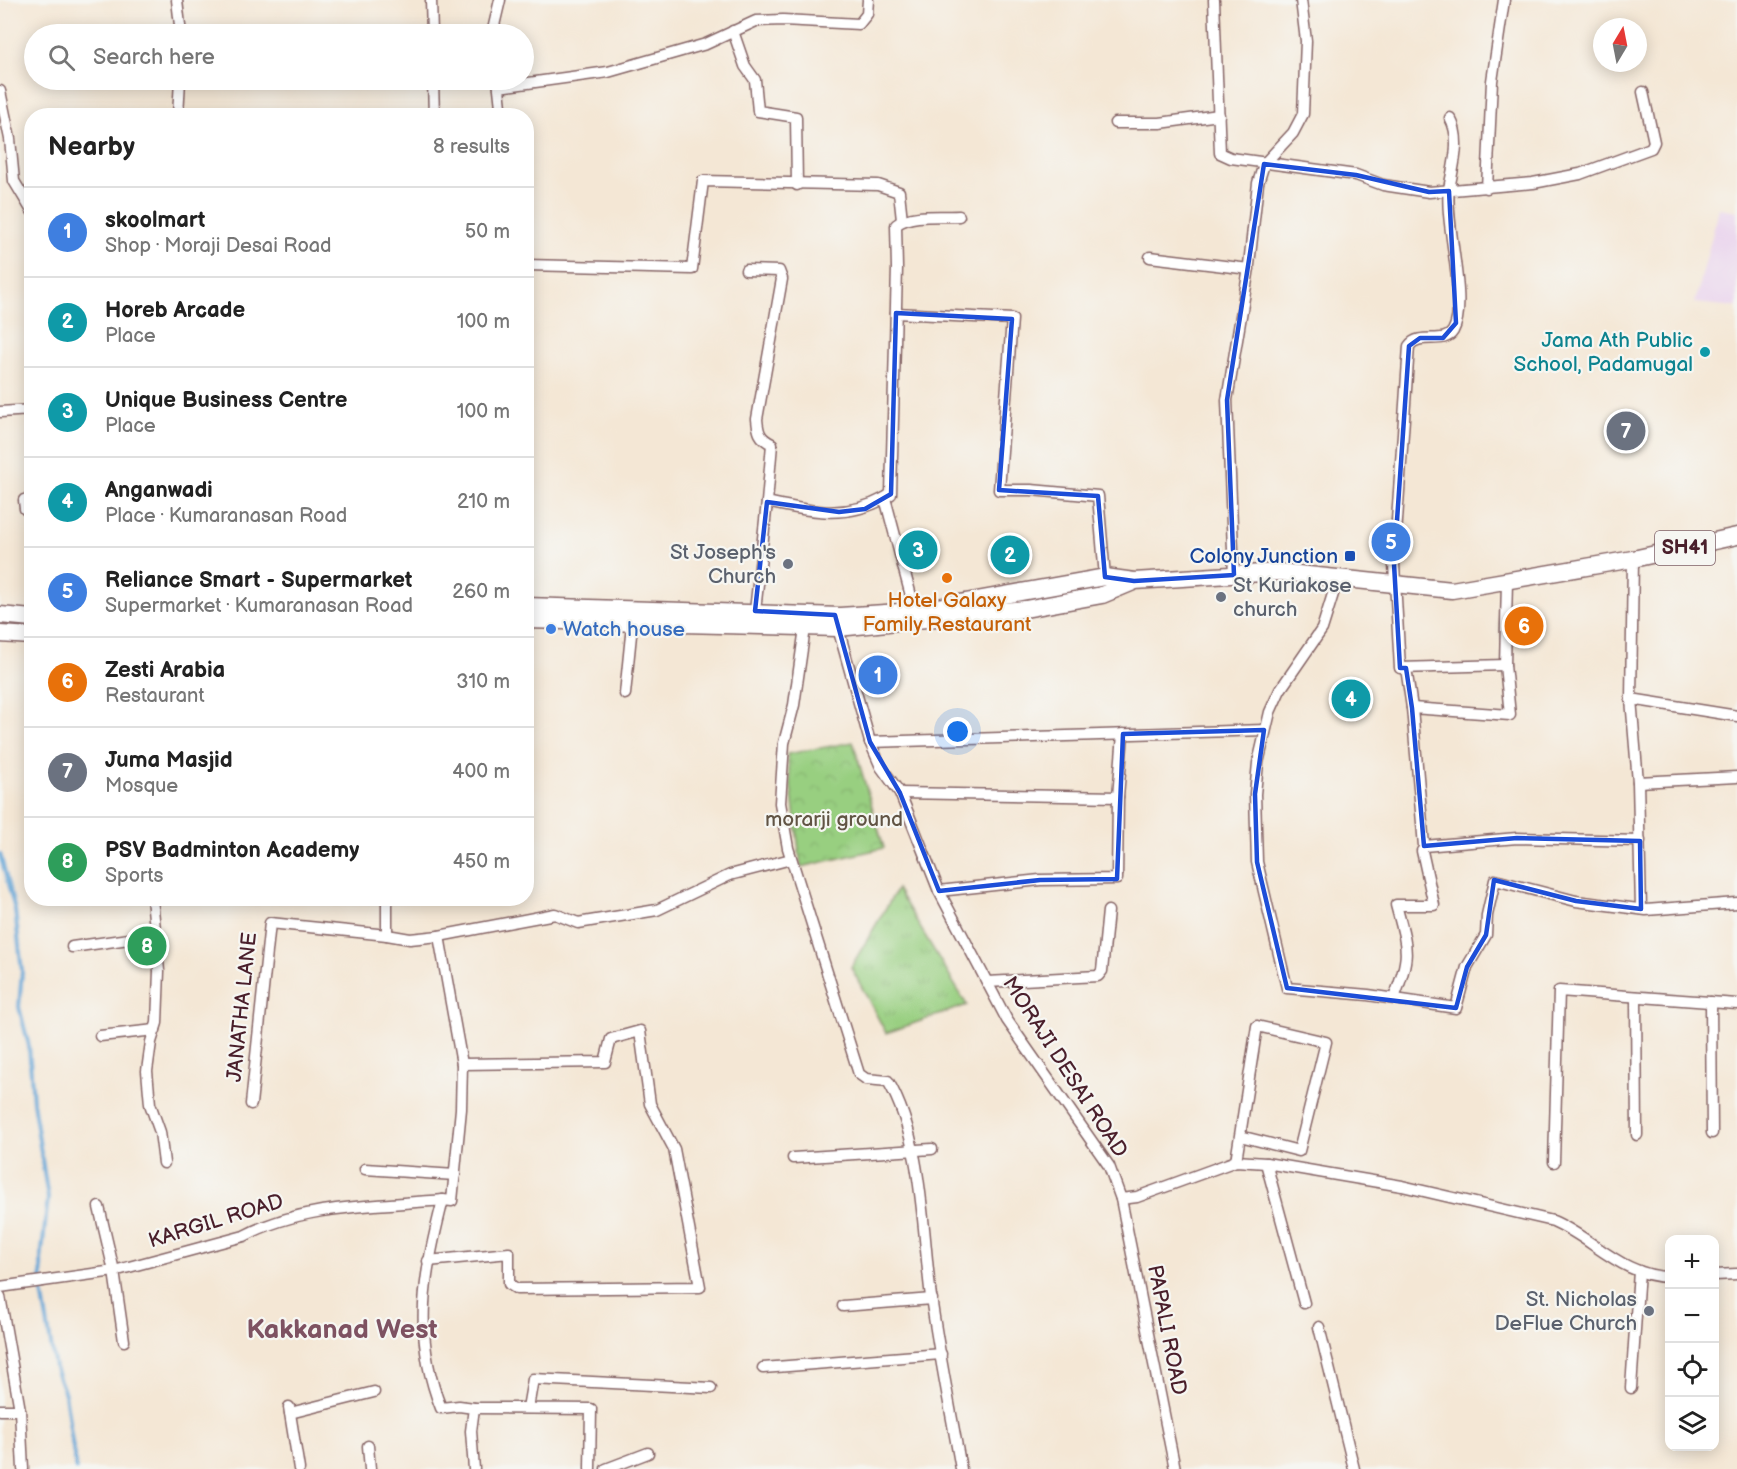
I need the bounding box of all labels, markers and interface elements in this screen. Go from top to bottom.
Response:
north arrow [1593,18,1647,72]
search box [24,24,534,90]
icon: search [45,41,78,74]
text: Search here [93,44,215,71]
text: Nearby [48,132,135,163]
text: 8 results [433,135,510,159]
text: skoolmart [105,207,205,234]
text: 1 [63,220,72,244]
text: 50 m [465,220,510,244]
text: Shop · Moraji Desai Road [105,234,332,258]
text: Horeb Arcade [105,297,245,324]
text: 2 [62,310,73,334]
text: 100 m [457,310,510,334]
text: Place [105,324,156,348]
place label: Jama Ath Public School, Padamugal [1514,328,1693,377]
marker: Jama Ath Public School, Padamugal [1698,345,1712,359]
text: Unique Business Centre [105,387,347,414]
text: 3 [62,400,73,424]
text: 100 m [457,400,510,424]
pin: 7 [1606,408,1646,454]
text: Place [105,414,156,438]
text: Anganwadi [105,477,213,504]
text: 4 [62,490,73,514]
text: 210 m [457,490,510,514]
text: Place · Kumaranasan Road [105,504,347,528]
pin: 5 [1372,520,1410,564]
pin: 3 [898,528,938,572]
road number: SH41 [1655,531,1715,565]
pin: 2 [990,532,1030,578]
place label: St Joseph's Church [670,540,776,589]
place label: Colony Junction [1189,544,1338,569]
marker: Colony Junction [1343,549,1357,563]
marker: St Joseph's Church [781,557,795,571]
text: Reliance Smart - Supermarket [105,567,412,594]
marker: Hotel Galaxy Family Restaurant [940,571,954,585]
place label: St Kuriakose church [1233,573,1352,622]
text: 5 [62,580,73,604]
text: 260 m [452,580,510,604]
place label: Hotel Galaxy Family Restaurant [862,588,1032,637]
marker: St Kuriakose church [1214,590,1228,604]
text: Supermarket · Kumaranasan Road [105,594,413,618]
pin: 6 [1504,604,1544,648]
place label: Watch house [563,617,685,642]
marker: Watch house [544,622,558,636]
pin: 1 [858,652,898,698]
text: Zesti Arabia [105,657,225,684]
text: 6 [61,670,74,694]
text: 310 m [456,670,510,694]
pin: 4 [1332,676,1370,722]
text: Restaurant [105,684,205,708]
your location [943,717,972,746]
text: Juma Masjid [105,747,233,774]
text: 7 [62,760,73,784]
text: 400 m [452,760,510,784]
text: Mosque [105,774,178,798]
park label: morarji ground [765,807,903,832]
text: PSV Badminton Academy [105,837,359,864]
text: 8 [61,850,74,874]
text: 450 m [453,850,510,874]
text: Sports [105,864,163,888]
pin: 8 [128,924,166,968]
street label: JANATHA LANE [222,931,262,1083]
street label: MORAJI DESAI ROAD [997,972,1133,1162]
street label: KARGIL ROAD [146,1189,286,1253]
map controls [1665,1235,1719,1451]
button: + [1665,1235,1719,1289]
street label: PAPALI ROAD [1142,1263,1192,1397]
place label: St. Nicholas DeFlue Church [1494,1287,1637,1336]
button: − [1665,1289,1719,1343]
marker: St. Nicholas DeFlue Church [1642,1304,1656,1318]
district label: Kakkanad West [247,1314,438,1346]
button: locate [1665,1343,1719,1397]
button: layers [1665,1397,1719,1451]

